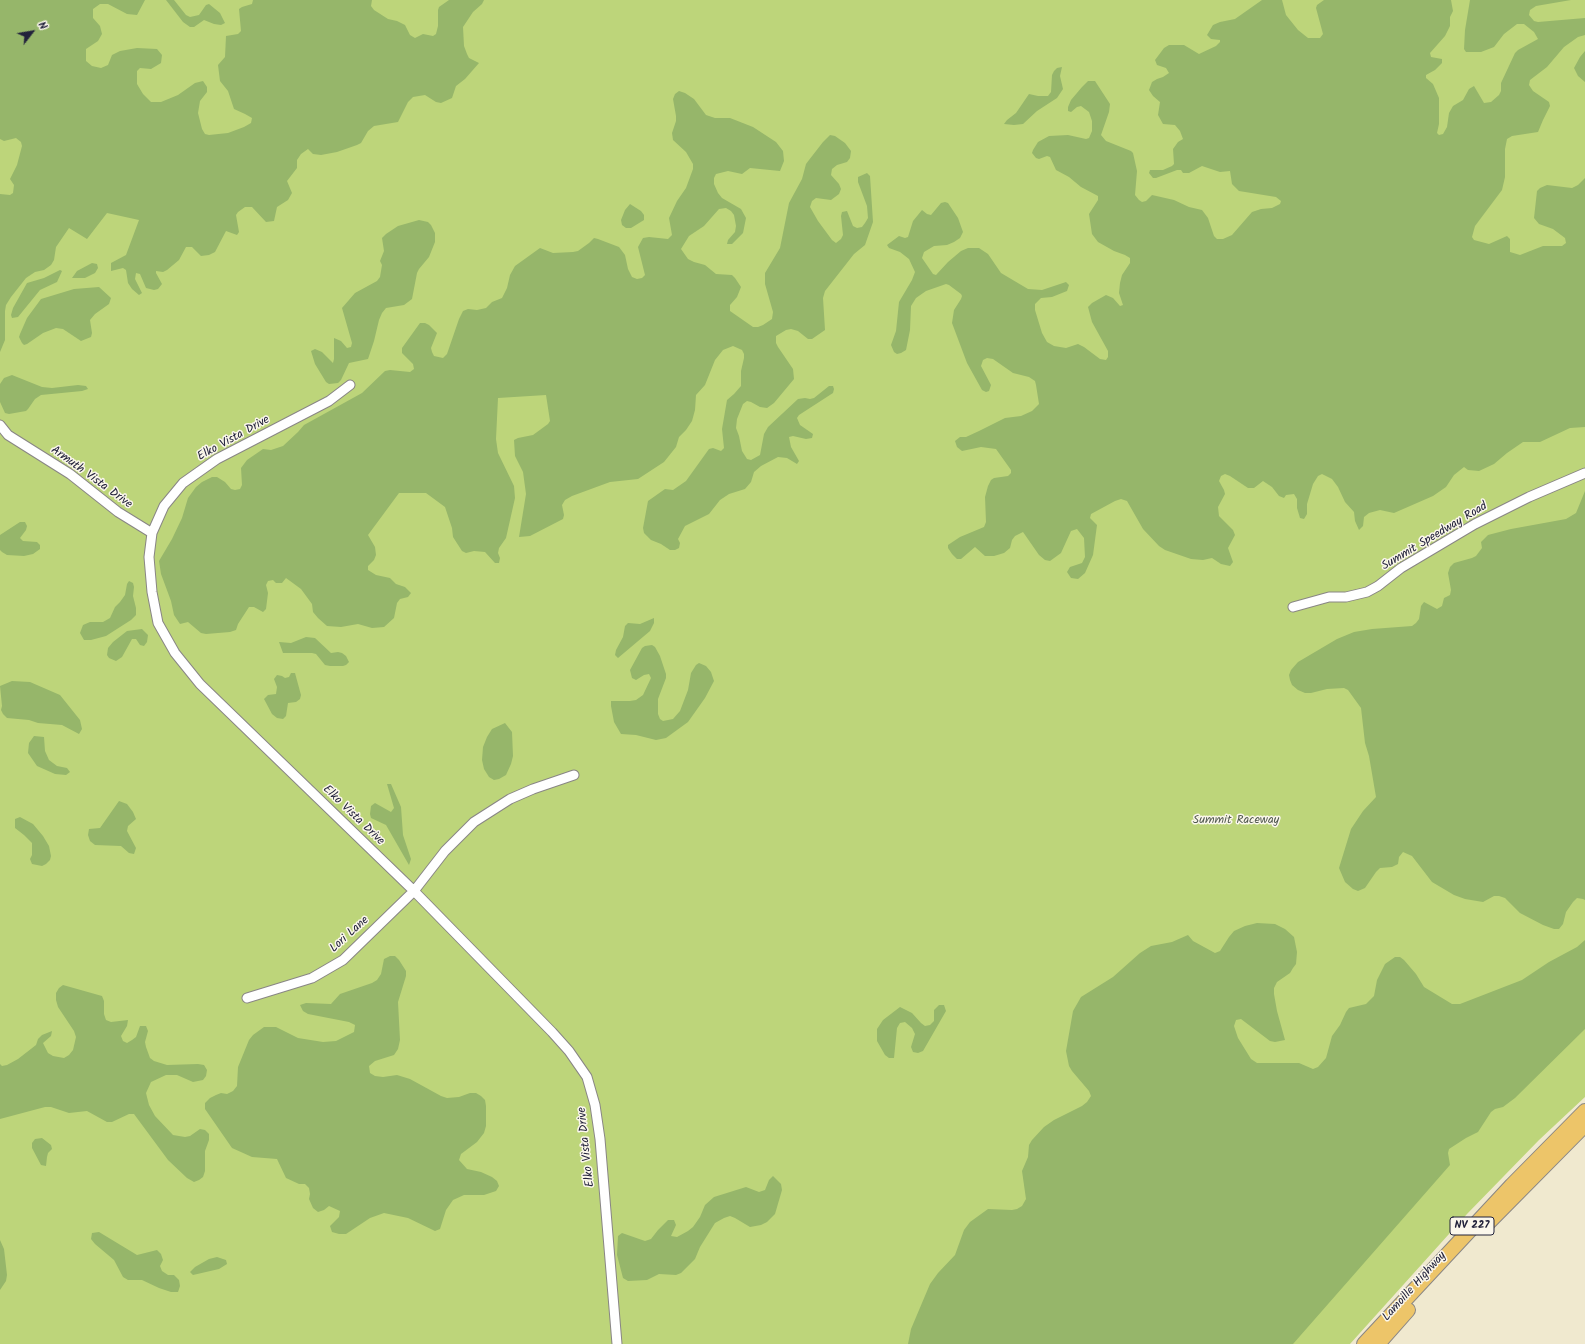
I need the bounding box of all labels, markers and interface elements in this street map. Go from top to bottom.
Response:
north arrow [12,12,52,52]
text: N [33,18,52,33]
street label: Elko Vista Drive [195,413,273,465]
street label: Armuth Vista Drive [48,444,134,512]
street label: Summit Speedway Road [1380,500,1490,574]
street label: Elko Vista Drive [319,783,387,849]
park label: Summit Raceway [1193,814,1279,828]
street label: Lori Lane [327,914,373,956]
street label: Elko Vista Drive [576,1106,598,1188]
road number: NV 227 [1450,1217,1494,1235]
street label: Lamoille Highway [1380,1249,1450,1325]

